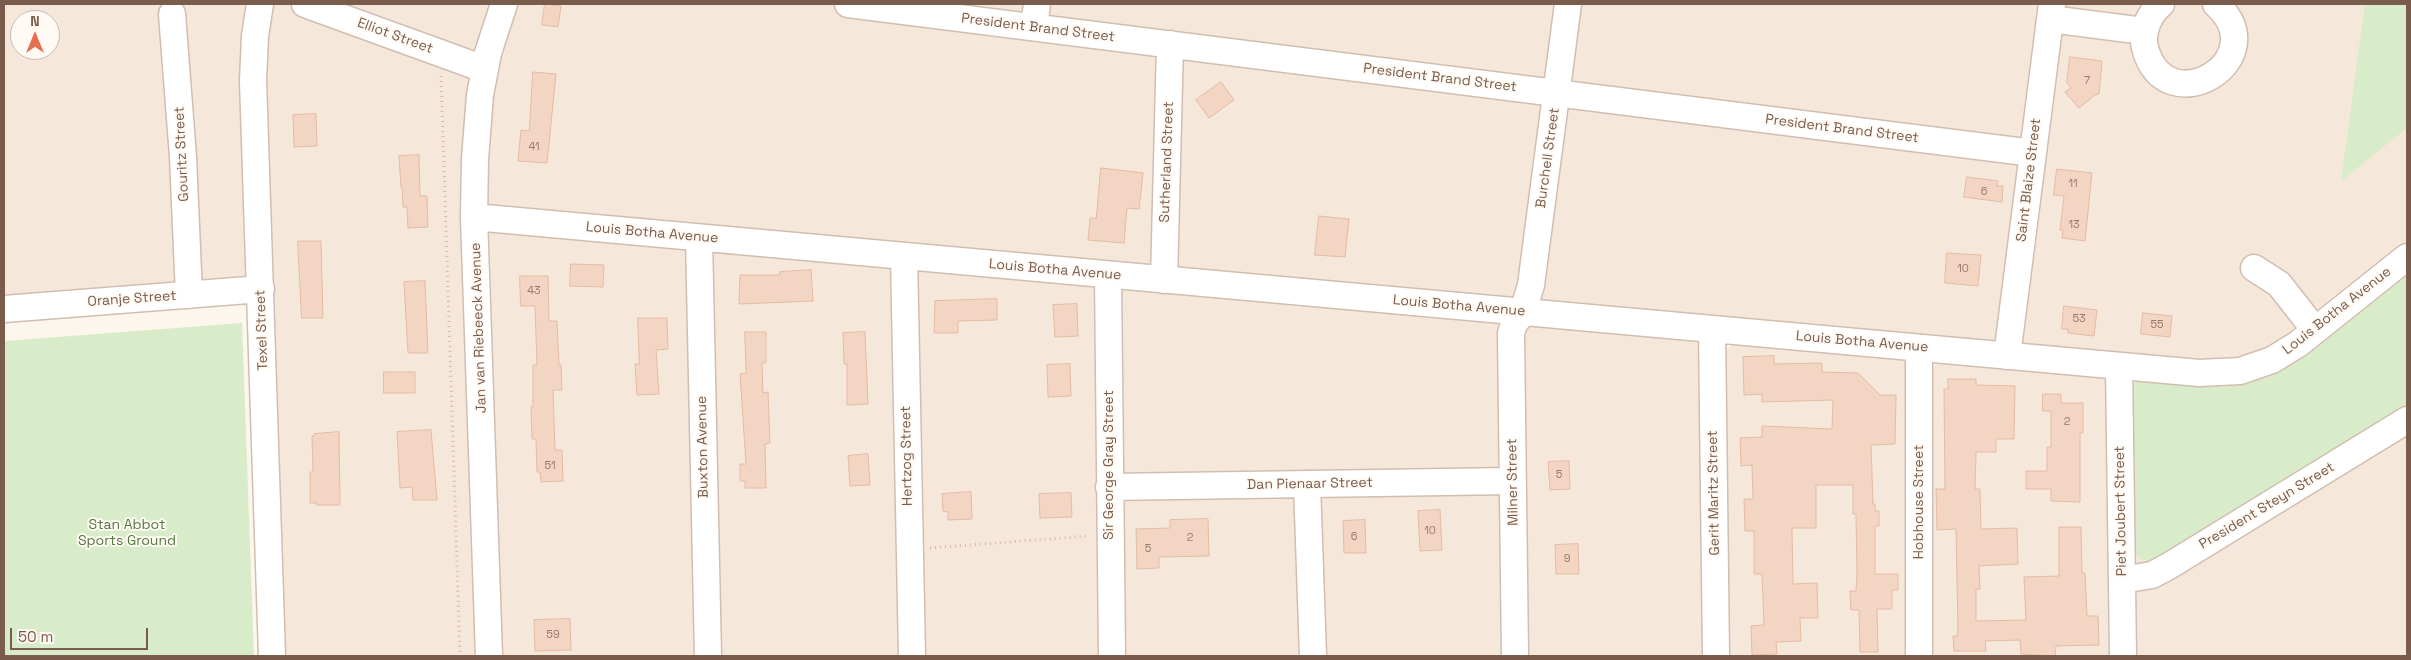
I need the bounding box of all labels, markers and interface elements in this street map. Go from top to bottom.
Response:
north arrow [10,10,60,60]
street label: President Brand Street [960,10,1116,46]
text: N [30,12,40,30]
street label: Elliot Street [355,15,435,57]
street label: President Brand Street [1362,60,1518,96]
house number: 7 [2084,74,2090,88]
street label: Sutherland Street [1156,101,1178,223]
street label: Gouritz Street [171,106,193,202]
street label: Burchell Street [1533,107,1563,209]
street label: President Brand Street [1764,111,1920,147]
street label: Saint Blaize Street [2013,117,2045,243]
house number: 41 [528,140,540,154]
house number: 11 [2068,177,2078,191]
house number: 6 [1981,185,1987,199]
house number: 13 [2068,218,2080,232]
street label: Louis Botha Avenue [585,219,719,247]
street label: Jan van Riebeeck Avenue [468,242,490,414]
street label: Louis Botha Avenue [988,256,1122,284]
house number: 10 [1957,262,1969,276]
street label: Louis Botha Avenue [2279,263,2395,359]
house number: 43 [527,284,541,298]
street label: Oranje Street [87,288,177,310]
street label: Texel Street [252,289,272,371]
street label: Louis Botha Avenue [1392,292,1526,320]
house number: 53 [2072,312,2086,326]
house number: 55 [2150,318,2164,332]
street label: Louis Botha Avenue [1795,328,1929,356]
street label: Sir George Gray Street [1101,390,1117,540]
street label: Buxton Avenue [694,396,712,498]
street label: Hertzog Street [898,406,916,506]
house number: 2 [2064,415,2070,429]
street label: Gerit Maritz Street [1705,430,1723,556]
street label: Milner Street [1504,438,1522,526]
street label: Hobhouse Street [1911,445,1927,559]
street label: Piet Joubert Street [2111,446,2131,576]
house number: 51 [544,459,556,473]
street label: President Steyn Street [2196,459,2338,553]
house number: 5 [1556,468,1562,482]
street label: Dan Pienaar Street [1247,475,1373,493]
park label: Stan Abbot Sports Ground [78,517,176,550]
house number: 10 [1424,524,1436,538]
house number: 6 [1351,530,1357,544]
house number: 2 [1187,531,1193,545]
house number: 5 [1145,542,1151,556]
house number: 9 [1564,552,1570,566]
scale bar [12,618,150,650]
text: 50 m [18,627,53,646]
house number: 59 [546,628,560,642]

